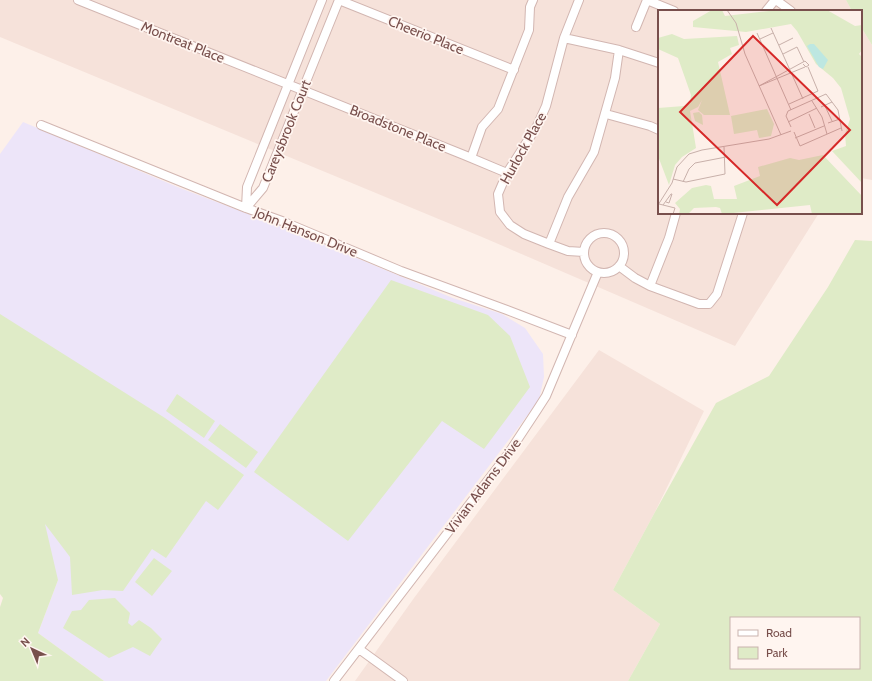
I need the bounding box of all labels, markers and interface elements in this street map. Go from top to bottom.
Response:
inset map [658,10,862,214]
street label: Cheerio Place [385,12,467,58]
street label: Montreat Place [139,17,227,67]
street label: Careysbrook Court [257,77,315,185]
street label: Broadstone Place [347,100,449,156]
street label: Hurlock Place [496,109,550,187]
street label: John Hanson Drive [251,203,360,261]
street label: Vivian Adams Drive [441,435,525,537]
legend [730,617,860,669]
text: Road [766,625,792,640]
north arrow [12,629,52,669]
text: N [17,634,33,650]
text: Park [766,645,788,660]

